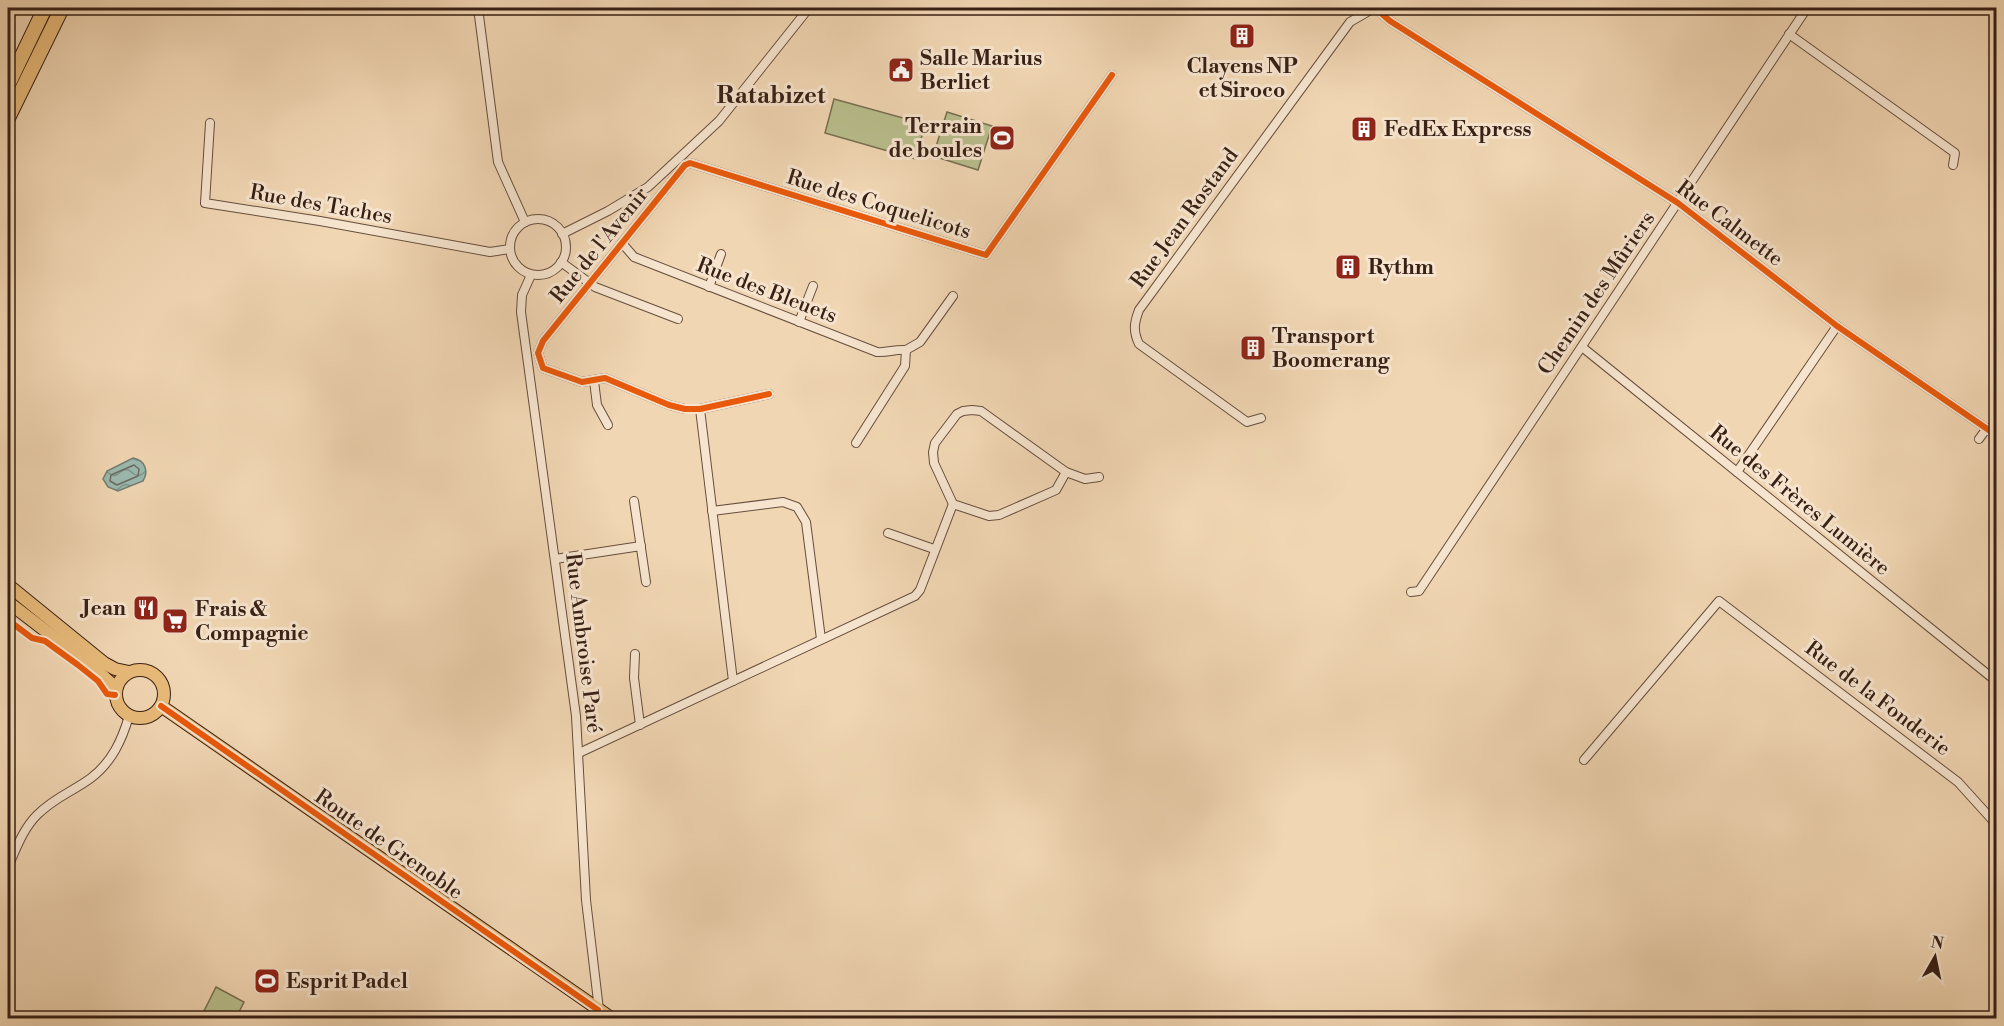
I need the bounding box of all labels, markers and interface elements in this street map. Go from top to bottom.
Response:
building icon: Clayens NP et Siroco [1227,21,1257,51]
place label: Salle Marius Berliet [920,46,1042,96]
place label: Clayens NP et Siroco [1186,54,1298,104]
public building icon: Salle Marius Berliet [886,55,916,85]
district label: Ratabizet [717,81,826,111]
place label: Terrain de boules [888,114,982,164]
building icon: FedEx Express [1349,114,1379,144]
place label: FedEx Express [1384,117,1531,143]
sports icon: Terrain de boules [987,123,1017,153]
street label: Rue Jean Rostand [1125,143,1244,294]
street label: Rue des Coquelicots [783,165,974,245]
street label: Rue Calmette [1671,175,1788,272]
street label: Rue des Taches [247,180,394,230]
street label: Rue de l'Avenir [545,182,655,309]
street label: Chemin des Mûriers [1532,207,1661,380]
street label: Rue des Bleuets [693,252,841,330]
building icon: Rythm [1333,252,1363,282]
place label: Rythm [1368,255,1434,281]
place label: Transport Boomerang [1272,324,1391,374]
building icon: Transport Boomerang [1238,333,1268,363]
street label: Rue des Frères Lumière [1704,420,1895,582]
street label: Rue Ambroise Paré [559,552,607,735]
restaurant icon: Jean [131,593,161,623]
place label: Jean [79,596,126,622]
place label: Frais & Compagnie [195,597,309,647]
supermarket icon: Frais & Compagnie [160,606,190,636]
street label: Rue de la Fonderie [1799,636,1955,762]
street label: Route de Grenoble [309,784,468,906]
north arrow [1905,927,1965,987]
text: N [1929,932,1945,954]
sports icon: Esprit Padel [252,966,282,996]
place label: Esprit Padel [286,969,408,995]

